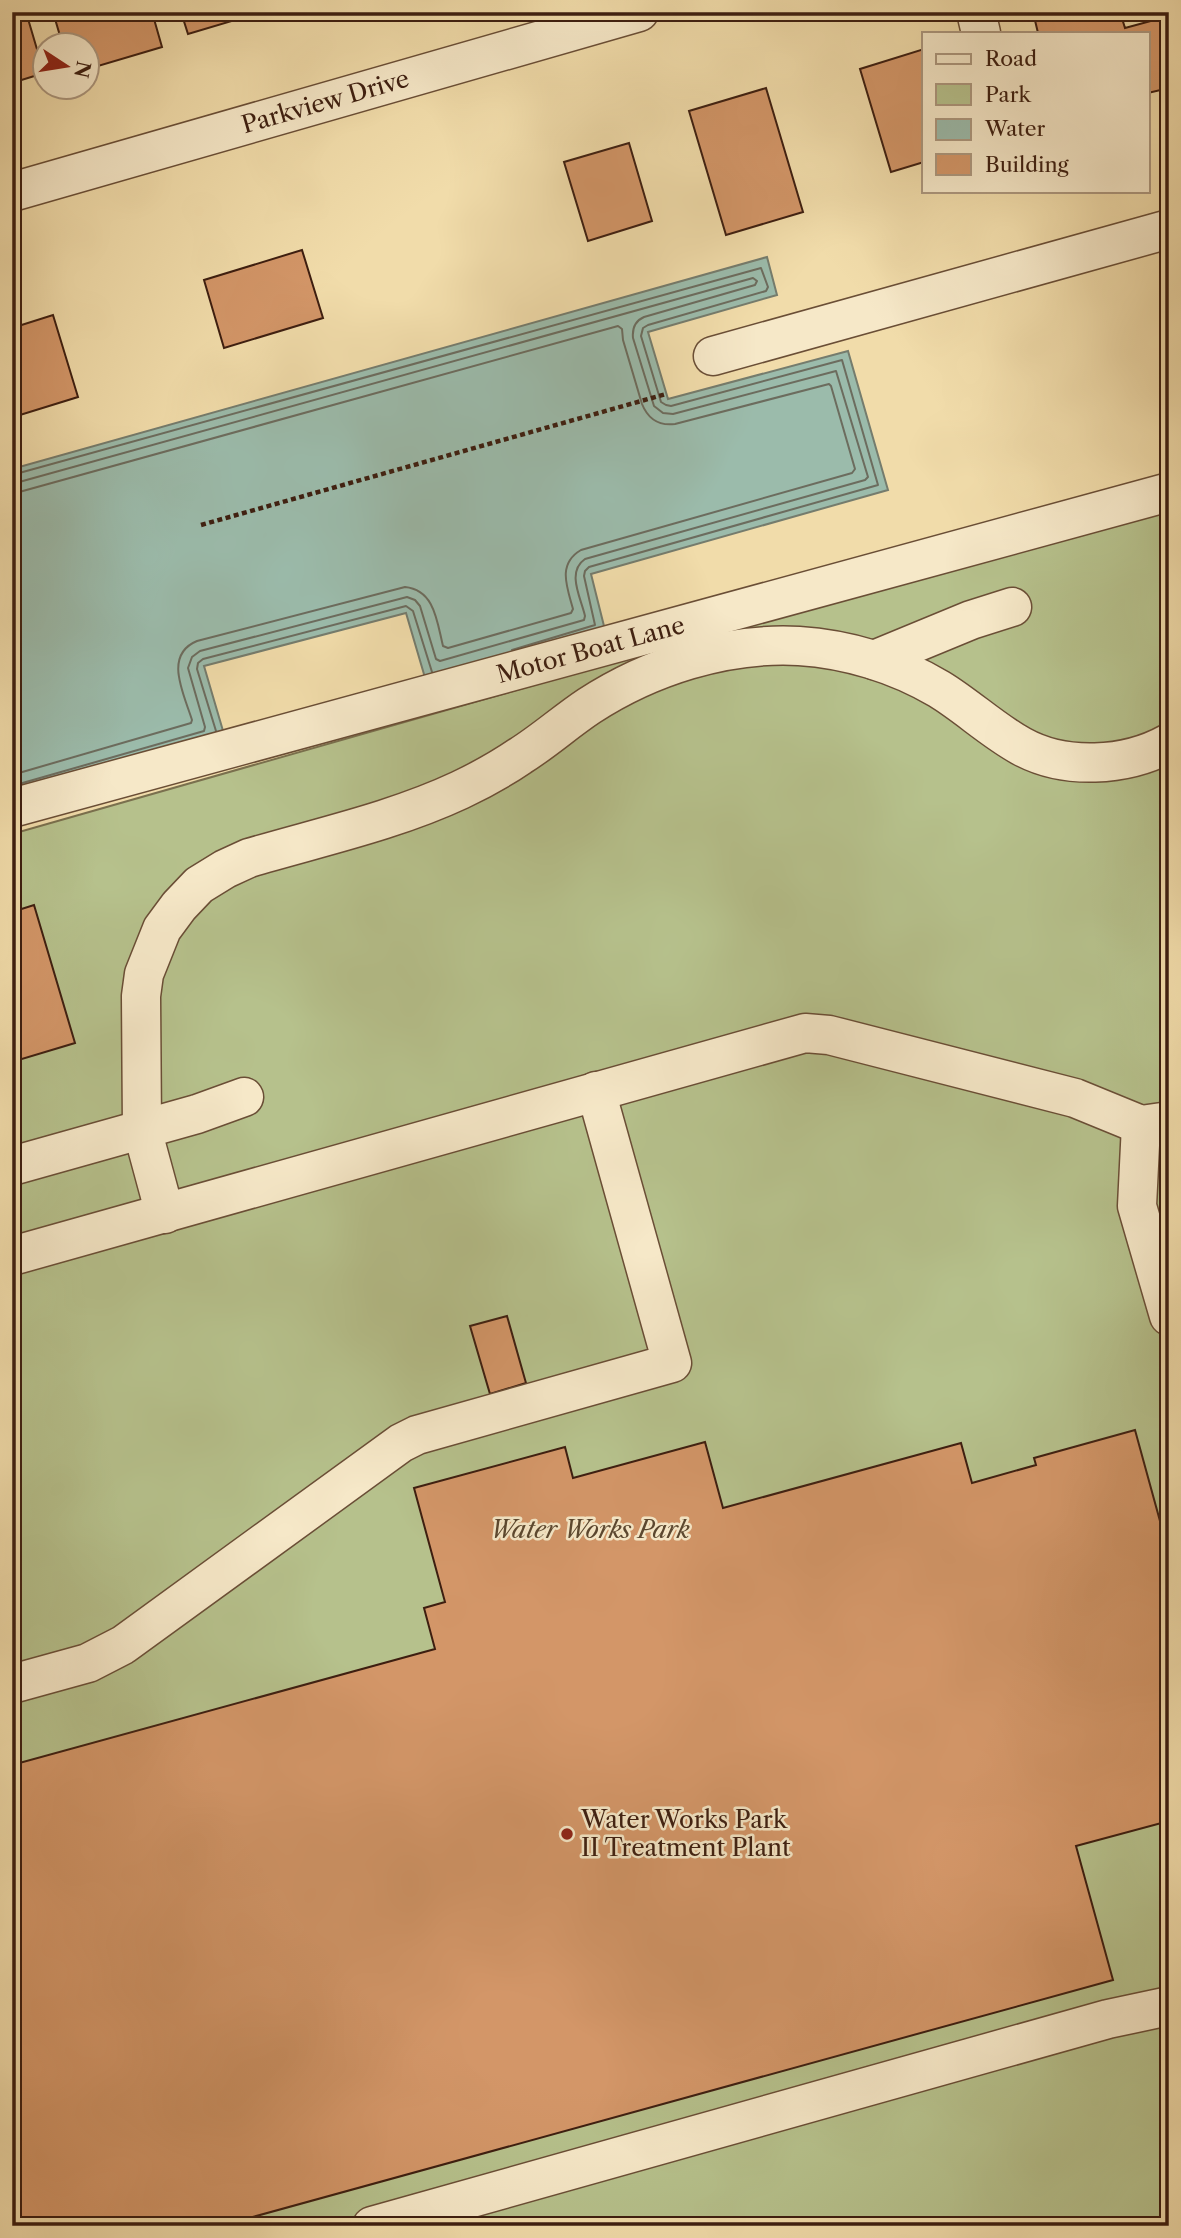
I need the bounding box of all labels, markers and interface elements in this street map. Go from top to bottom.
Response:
north arrow [32,32,102,102]
legend [922,32,1150,192]
text: Road [985,46,1037,71]
text: N [69,59,95,80]
street label: Parkview Drive [238,64,412,139]
text: Park [985,82,1031,107]
text: Water [984,116,1045,141]
text: Building [985,152,1070,177]
street label: Motor Boat Lane [493,610,688,689]
park label: Water Works Park [490,1515,690,1544]
place label: Water Works Park II Treatment Plant [580,1805,791,1862]
marker: Water Works Park II Treatment Plant [559,1826,575,1842]

